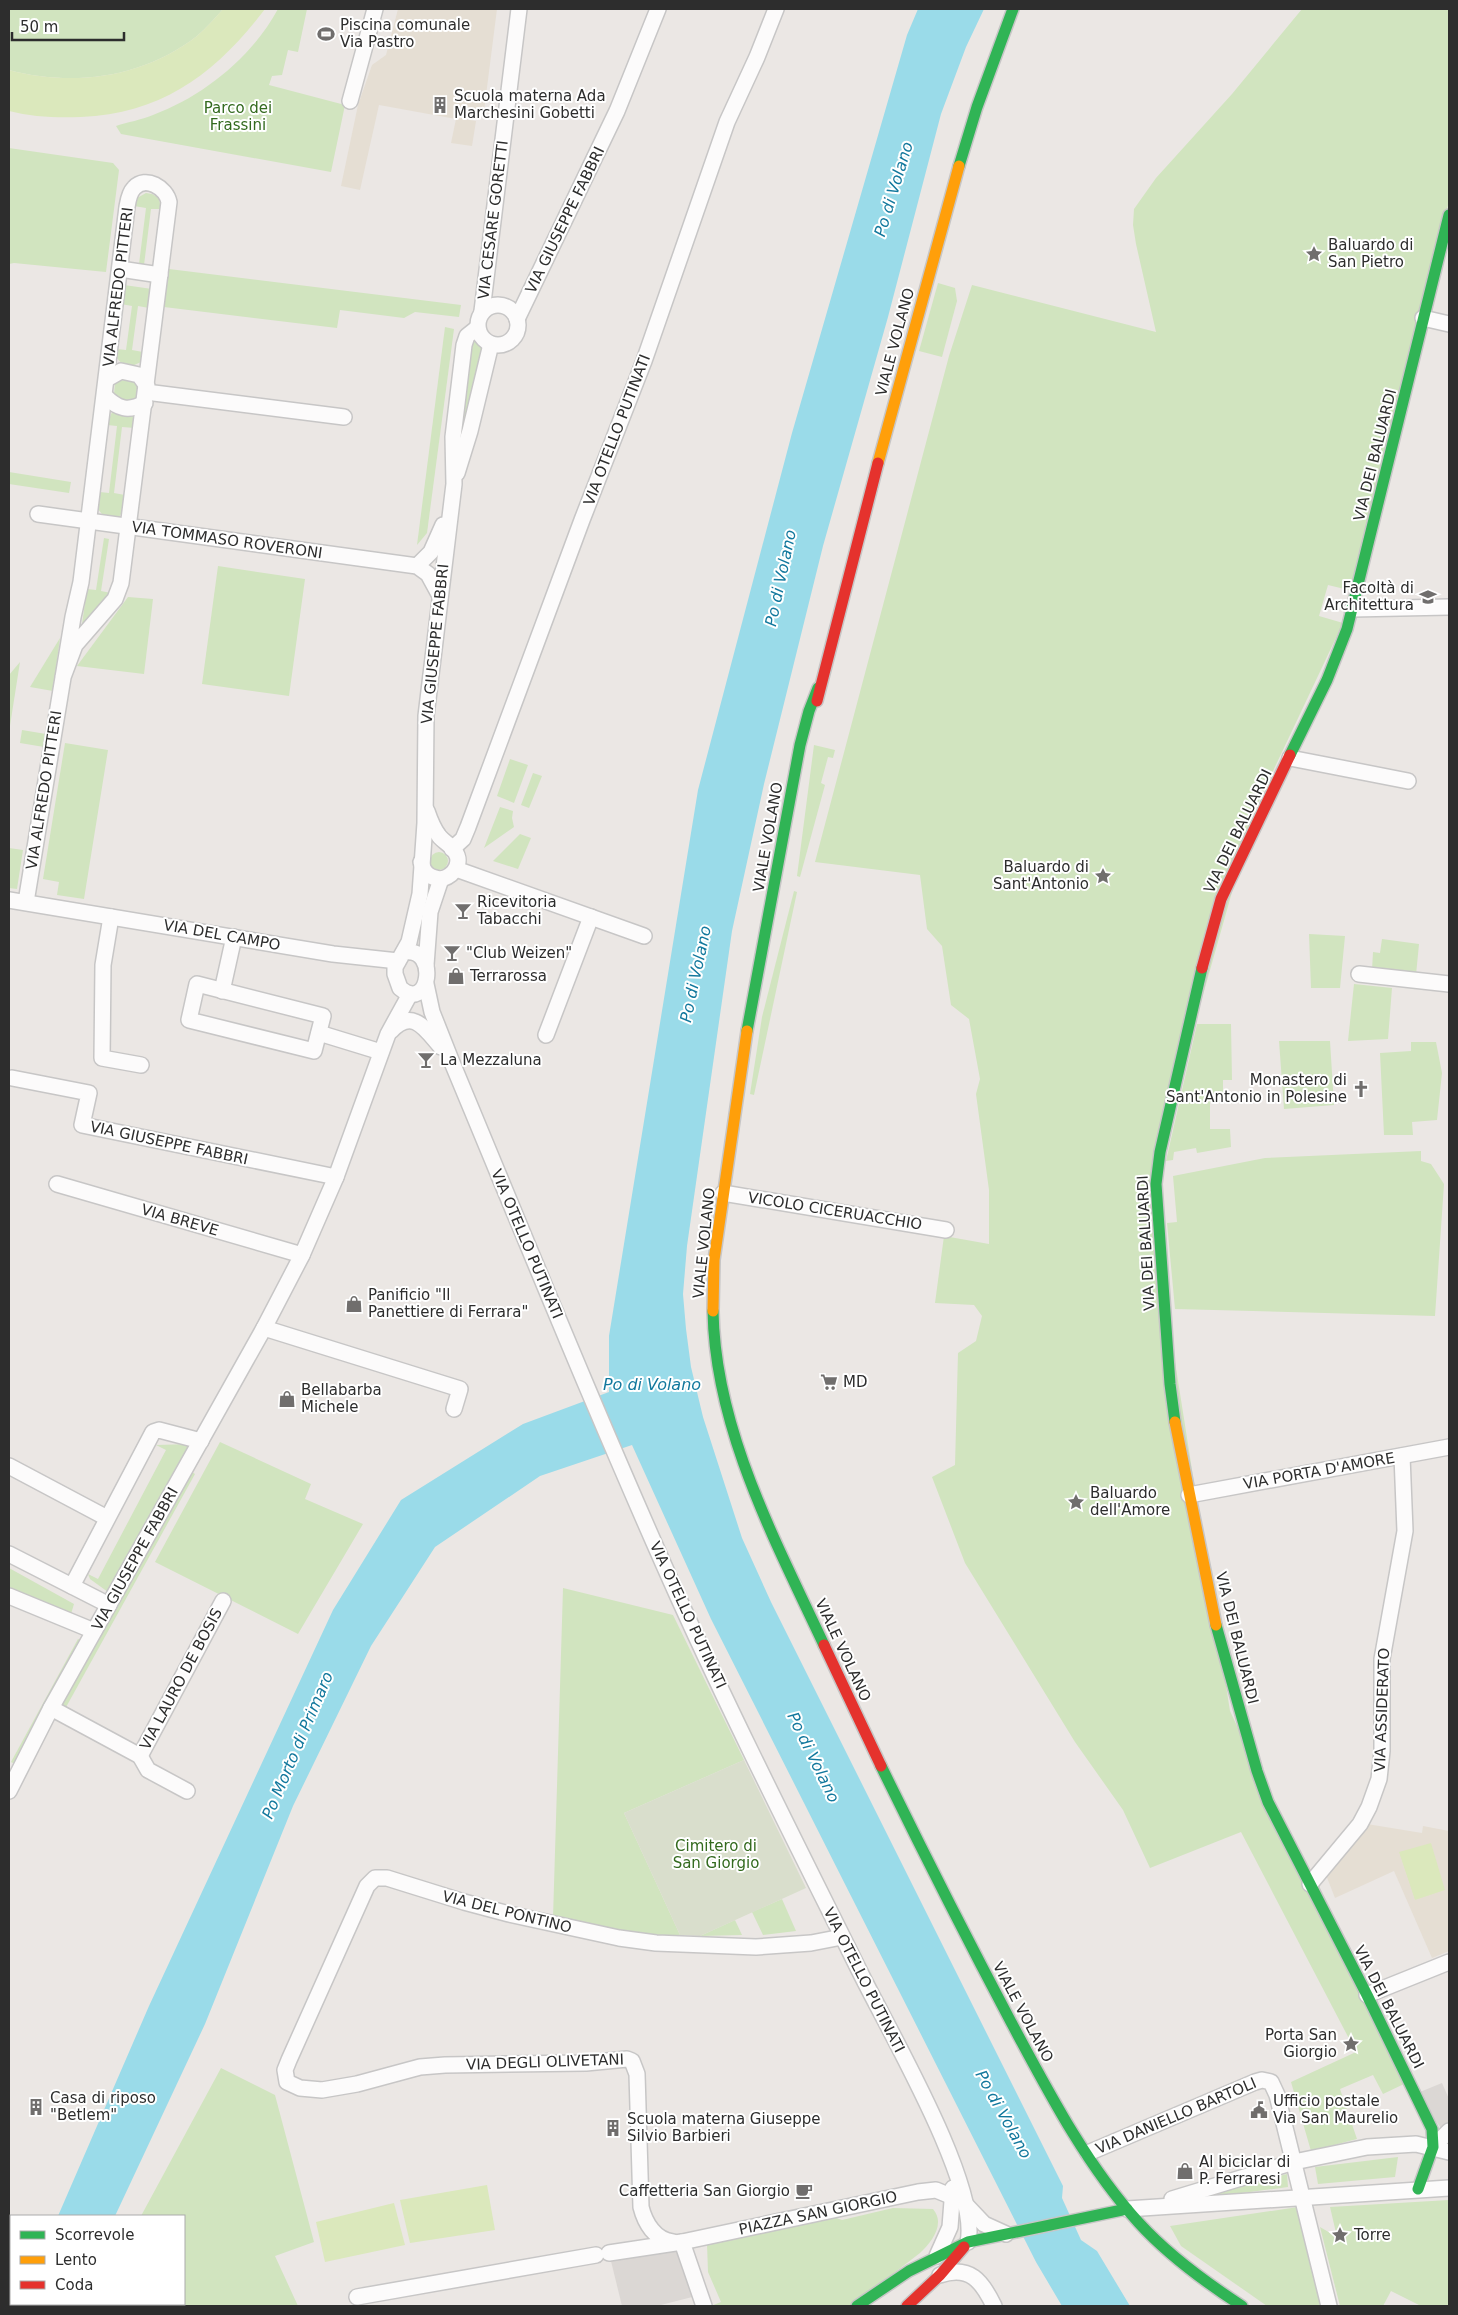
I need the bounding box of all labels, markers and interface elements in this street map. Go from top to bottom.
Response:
scale bar [12,10,125,42]
place label: Piscina comunale Via Pastro [340,16,470,51]
text: 50 m [20,18,58,36]
sports icon: Piscina comunale Via Pastro [316,24,336,44]
place label: Scuola materna Ada Marchesini Gobetti [454,87,606,122]
building icon: Scuola materna Ada Marchesini Gobetti [430,95,450,115]
park label: Parco dei Frassini [204,99,272,134]
street label: VIA CESARE GORETTI [474,139,512,301]
water label: Po di Volano [870,139,917,239]
street label: VIA GIUSEPPE FABBRI [522,144,608,296]
street label: VIA ALFREDO PITTERI [99,206,137,368]
place label: Baluardo di San Pietro [1328,236,1413,271]
place icon: Baluardo di San Pietro [1304,244,1324,264]
street label: VIALE VOLANO [872,286,918,398]
street label: VIA OTELLO PUTINATI [580,352,654,508]
street label: VIA DEI BALUARDI [1350,387,1400,523]
street label: VIA TOMMASO ROVERONI [130,518,324,562]
water label: Po di Volano [761,528,800,628]
street label: VIA GIUSEPPE FABBRI [418,563,452,725]
place label: Facoltà di Architettura [1324,579,1414,614]
school or university icon: Facoltà di Architettura [1418,587,1438,607]
street label: VIA ALFREDO PITTERI [23,709,65,871]
street label: VIA DEI BALUARDI [1200,766,1276,896]
street label: VIALE VOLANO [749,781,787,893]
place label: Baluardo di Sant'Antonio [993,858,1089,893]
place icon: Baluardo di Sant'Antonio [1093,866,1113,886]
place label: Ricevitoria Tabacchi [476,893,557,928]
bar icon: Ricevitoria Tabacchi [453,901,473,921]
street label: VIA DEL CAMPO [162,916,282,954]
water label: Po di Volano [676,924,715,1024]
bar icon: "Club Weizen" [442,943,462,963]
place label: "Club Weizen" [466,944,572,962]
shop icon: Terrarossa [446,966,466,986]
place label: Terrarossa [469,967,547,985]
bar icon: La Mezzaluna [416,1050,436,1070]
place label: La Mezzaluna [440,1051,542,1069]
place label: Monastero di Sant'Antonio in Polesine [1166,1071,1347,1106]
church icon: Monastero di Sant'Antonio in Polesine [1351,1079,1371,1099]
street label: VIA GIUSEPPE FABBRI [88,1117,250,1169]
street label: VIA OTELLO PUTINATI [487,1167,567,1321]
street label: VIA DEI BALUARDI [1133,1175,1159,1311]
street label: VIALE VOLANO [689,1187,719,1299]
street label: VICOLO CICERUACCHIO [747,1188,923,1234]
street label: VIA BREVE [139,1200,221,1240]
place label: Panificio "Il Panettiere di Ferrara" [368,1286,528,1321]
shop icon: Panificio "Il Panettiere di Ferrara" [344,1294,364,1314]
supermarket icon: MD [819,1372,839,1392]
place label: MD [843,1373,868,1391]
water label: Po di Volano [603,1375,701,1394]
place label: Bellabarba Michele [301,1381,382,1416]
shop icon: Bellabarba Michele [277,1389,297,1409]
street label: VIA PORTA D'AMORE [1242,1449,1396,1493]
street label: VIA GIUSEPPE FABBRI [88,1484,182,1634]
place label: Baluardo dell'Amore [1090,1484,1170,1519]
place icon: Baluardo dell'Amore [1066,1492,1086,1512]
street label: VIA OTELLO PUTINATI [646,1538,730,1692]
street label: VIA DEI BALUARDI [1212,1570,1262,1706]
street label: VIALE VOLANO [811,1596,875,1704]
street label: VIA LAURO DE BOSIS [136,1605,226,1753]
street label: VIA ASSIDERATO [1371,1648,1393,1772]
water label: Po Morto di Primaro [258,1669,337,1822]
water label: Po di Volano [783,1709,844,1806]
park label: Cimitero di San Giorgio [673,1837,759,1872]
street label: VIA DEL PONTINO [441,1887,573,1937]
street label: VIA OTELLO PUTINATI [820,1904,908,2056]
street label: VIA DEI BALUARDI [1350,1942,1428,2072]
street label: VIALE VOLANO [989,1959,1057,2065]
place label: Porta San Giorgio [1265,2026,1337,2061]
place icon: Porta San Giorgio [1341,2034,1361,2054]
street label: VIA DEGLI OLIVETANI [466,2050,624,2074]
water label: Po di Volano [971,2067,1036,2162]
street label: VIA DANIELLO BARTOLI [1093,2074,1259,2158]
place label: Casa di riposo "Betlem" [50,2089,156,2124]
place label: Ufficio postale Via San Maurelio [1273,2092,1398,2127]
building icon: Casa di riposo "Betlem" [26,2097,46,2117]
public building icon: Ufficio postale Via San Maurelio [1249,2100,1269,2120]
place label: Scuola materna Giuseppe Silvio Barbieri [627,2110,820,2145]
building icon: Scuola materna Giuseppe Silvio Barbieri [603,2118,623,2138]
place label: Al biciclar di P. Ferraresi [1199,2153,1291,2188]
shop icon: Al biciclar di P. Ferraresi [1175,2161,1195,2181]
cafe icon: Caffetteria San Giorgio [794,2181,814,2201]
place label: Caffetteria San Giorgio [619,2182,790,2200]
street label: PIAZZA SAN GIORGIO [737,2187,899,2239]
legend [10,2215,185,2305]
place icon: Torre [1330,2225,1350,2245]
text: Scorrevole [55,2226,134,2244]
place label: Torre [1353,2226,1391,2244]
text: Lento [55,2251,97,2269]
text: Coda [55,2276,93,2294]

